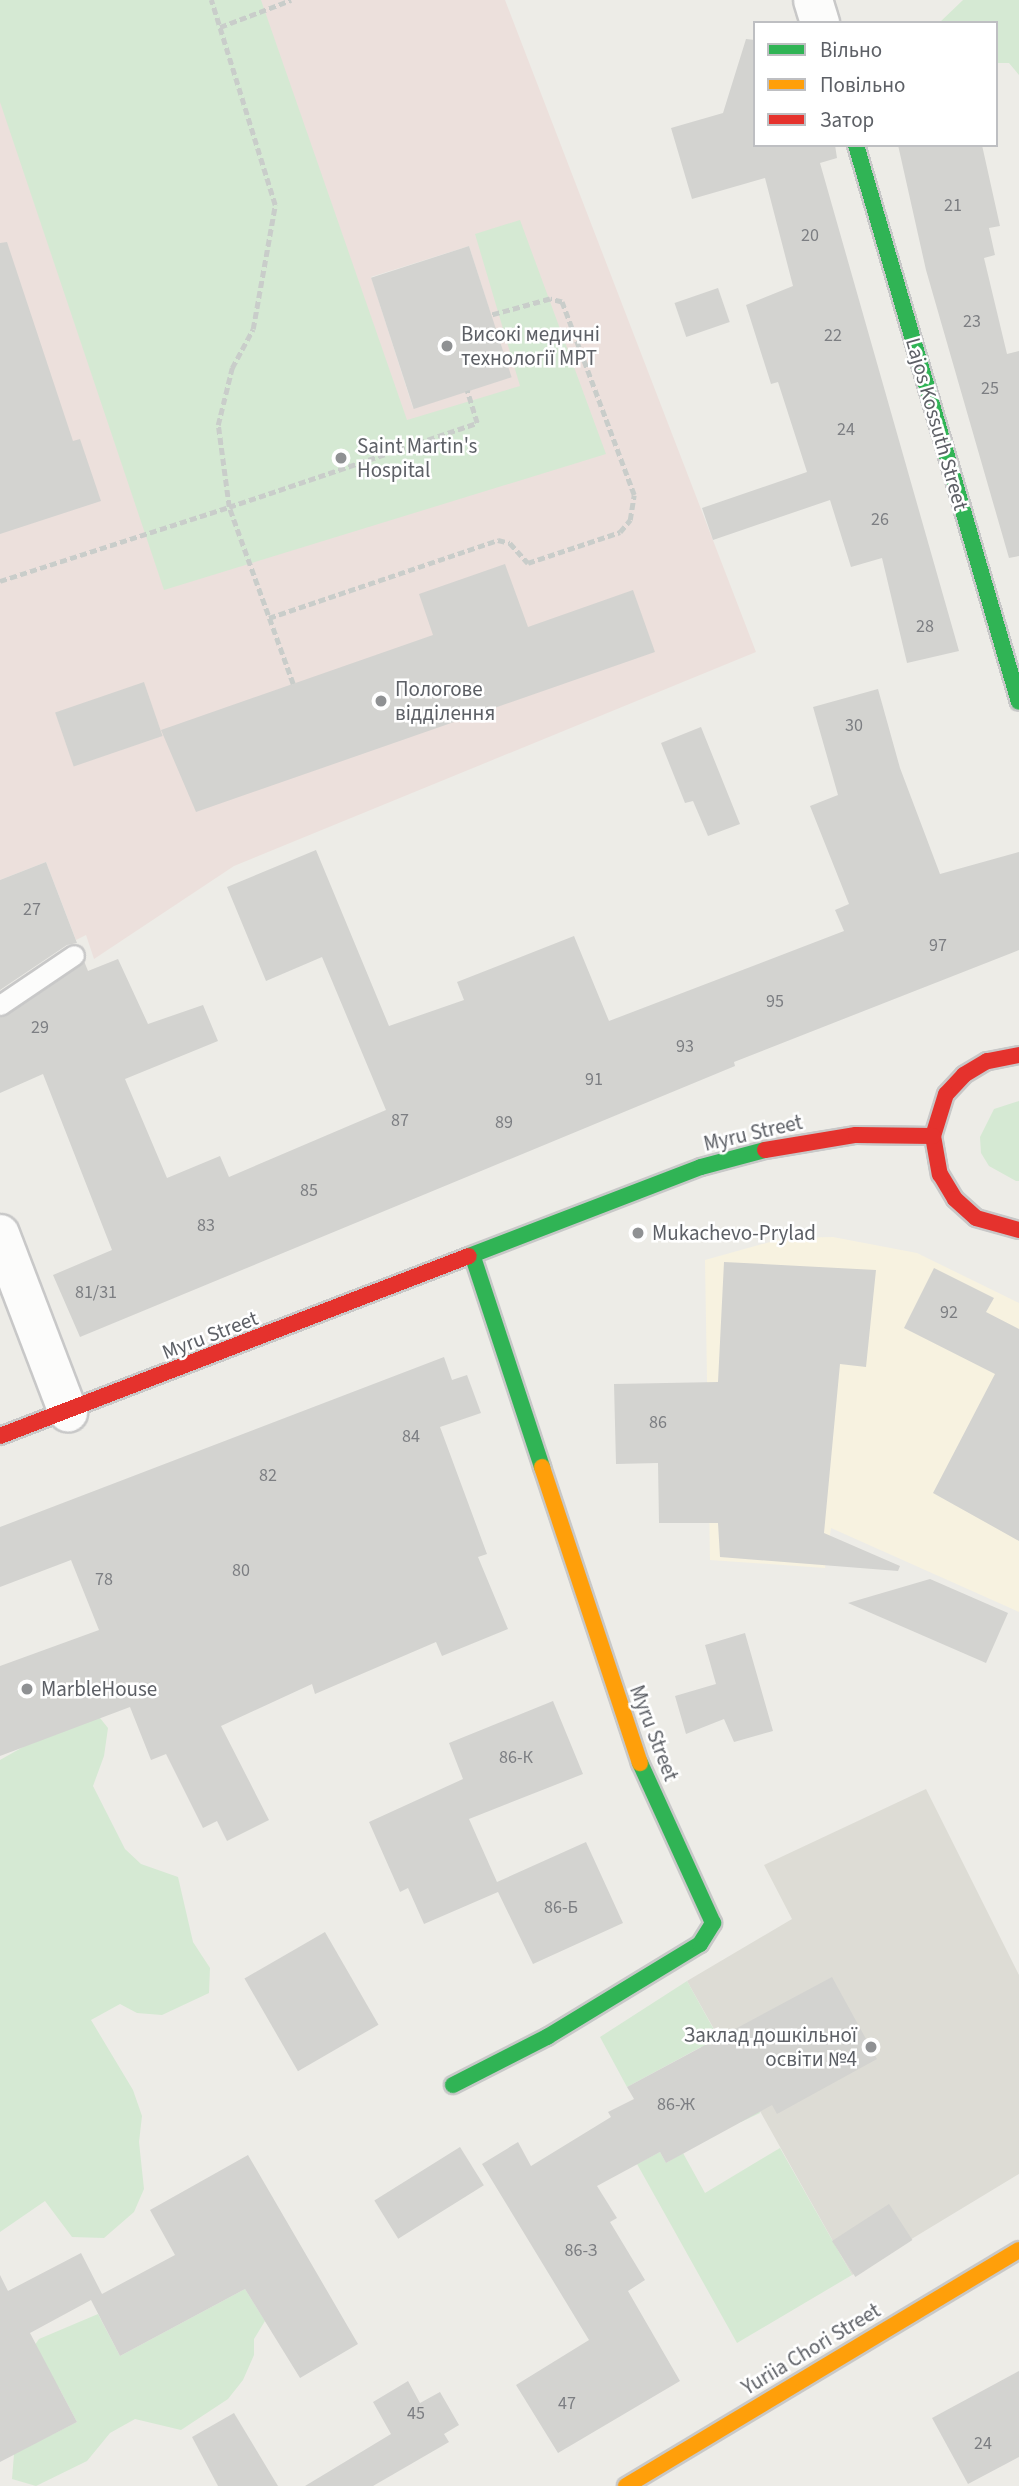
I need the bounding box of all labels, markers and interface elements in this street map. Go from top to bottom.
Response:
legend [753,21,998,147]
text: Вільно [820,35,882,65]
text: Повільно [820,70,905,100]
text: Затор [820,105,874,135]
house number: 21 [944,195,962,217]
house number: 20 [801,225,819,247]
house number: 23 [963,311,981,333]
place label: Високі медичні технології МРТ [461,321,600,371]
house number: 22 [824,325,842,347]
street label: Lajos Kossuth Street [900,335,974,513]
marker: Високі медичні технології МРТ [439,338,455,354]
house number: 25 [981,378,999,400]
house number: 24 [837,419,855,441]
place label: Saint Martin's Hospital [357,433,477,483]
marker: Saint Martin's Hospital [331,448,351,468]
house number: 26 [871,509,889,531]
house number: 28 [916,616,934,638]
place label: Пологове відділення [395,676,495,726]
marker: Пологове відділення [373,693,389,709]
house number: 30 [845,715,863,737]
house number: 27 [23,899,41,921]
house number: 97 [929,935,947,957]
house number: 95 [766,991,784,1013]
house number: 29 [31,1017,49,1039]
house number: 93 [676,1036,694,1058]
house number: 91 [585,1069,603,1091]
street label: Myru Street [701,1109,805,1157]
house number: 87 [391,1110,409,1132]
house number: 89 [495,1112,513,1134]
house number: 85 [300,1180,318,1202]
house number: 83 [197,1215,215,1237]
place label: Mukachevo-Prylad [652,1220,816,1246]
marker: Mukachevo-Prylad [630,1225,646,1241]
house number: 81/31 [75,1282,117,1304]
house number: 92 [940,1302,958,1324]
street label: Myru Street [159,1305,261,1365]
house number: 86 [649,1412,667,1434]
house number: 84 [402,1426,420,1448]
house number: 82 [259,1465,277,1487]
house number: 80 [232,1560,250,1582]
house number: 78 [95,1569,113,1591]
place label: MarbleHouse [41,1676,157,1702]
marker: MarbleHouse [19,1681,35,1697]
street label: Myru Street [624,1682,684,1784]
house number: 86-К [499,1747,533,1769]
house number: 86-Б [544,1897,578,1919]
place label: Заклад дошкільної освіти №4 [684,2022,857,2072]
marker: Заклад дошкільної освіти №4 [863,2039,879,2055]
house number: 86-Ж [657,2094,695,2116]
house number: 86-З [564,2240,598,2262]
street label: Yuriia Chori Street [737,2298,885,2400]
house number: 47 [558,2393,576,2415]
house number: 45 [407,2403,425,2425]
house number: 24 [974,2433,992,2455]

